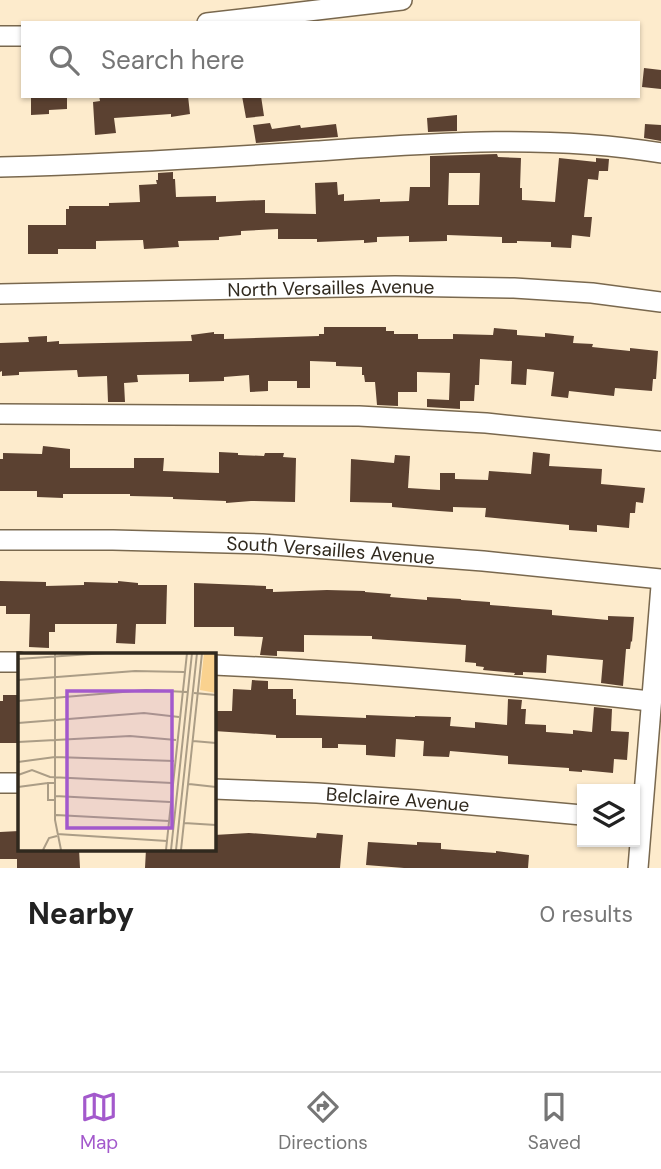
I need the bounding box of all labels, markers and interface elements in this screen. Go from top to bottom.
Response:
search box [21,21,640,98]
icon: search [45,41,83,79]
text: Search here [101,43,244,77]
street label: North Versailles Avenue [227,274,435,302]
street label: South Versailles Avenue [226,531,436,570]
inset map [18,653,215,850]
street label: Belclaire Avenue [325,782,470,818]
map controls [577,784,640,847]
button: layers [577,784,640,847]
text: Nearby [28,894,134,933]
text: 0 results [540,899,633,929]
tab: Map [80,1088,118,1155]
tab: Directions [278,1088,368,1155]
tab: Saved [528,1088,581,1155]

